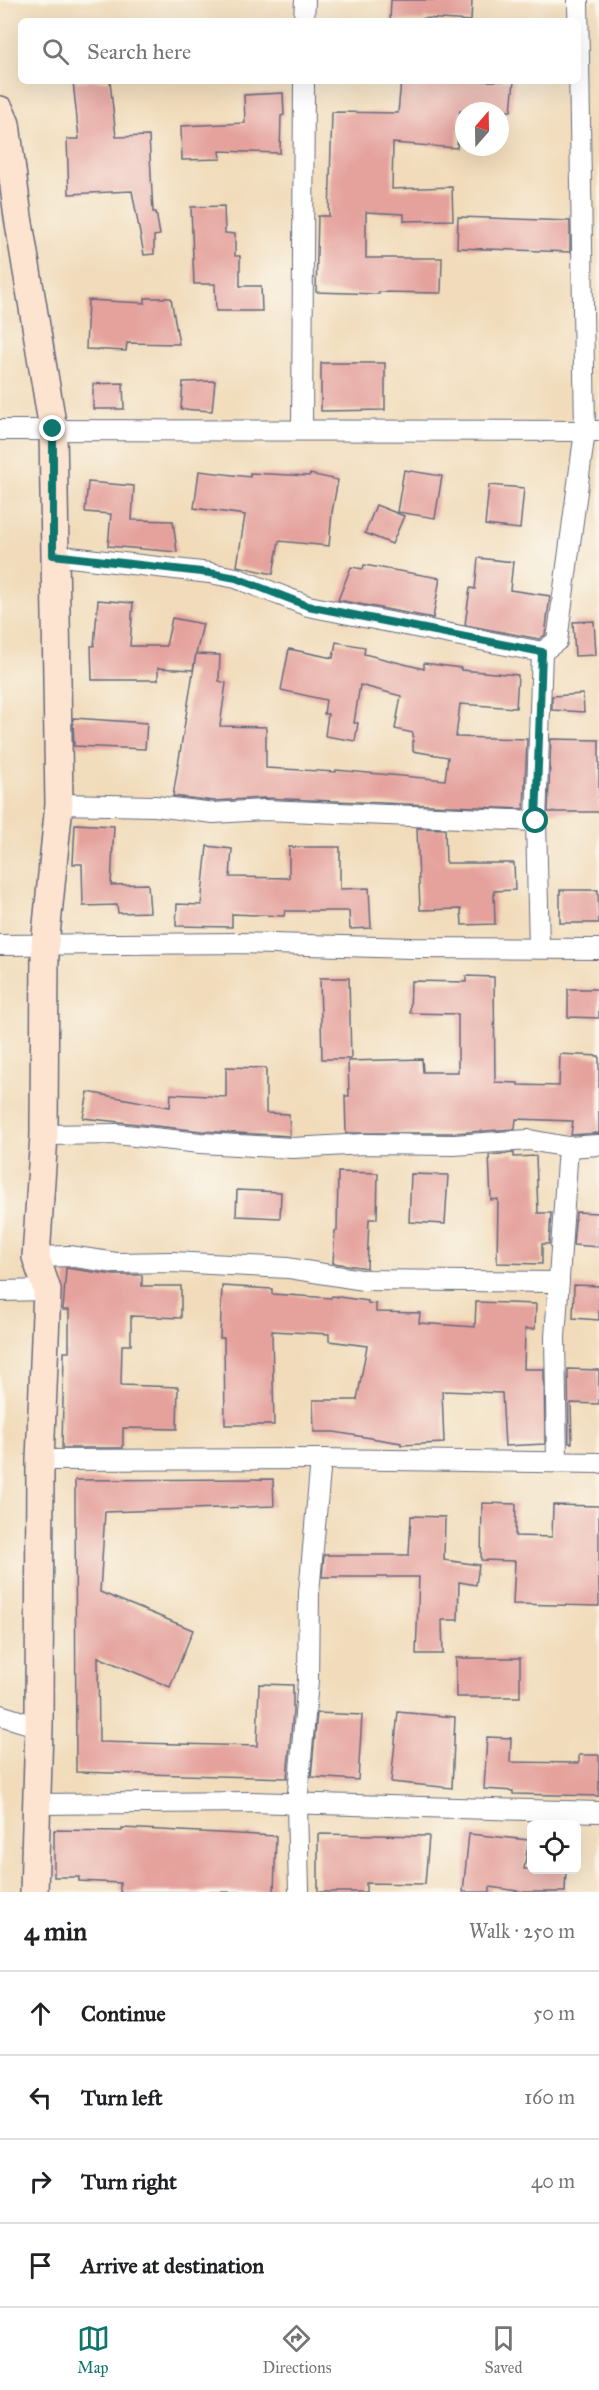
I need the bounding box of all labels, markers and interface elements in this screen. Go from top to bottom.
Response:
search box [18,18,581,84]
icon: search [39,35,72,68]
text: Search here [87,38,191,65]
north arrow [455,102,509,156]
route end [39,415,65,441]
route start [522,807,548,833]
map controls [527,1820,581,1874]
button: locate [527,1820,581,1874]
text: 4 min [24,1915,87,1947]
text: Walk · 250 m [469,1919,575,1943]
icon: ahead [24,1997,57,2030]
text: Continue [81,2000,166,2027]
text: 50 m [533,2001,575,2025]
icon: left [24,2081,57,2114]
text: Turn left [81,2084,163,2111]
text: 160 m [524,2085,575,2109]
icon: right [24,2165,57,2198]
text: Turn right [81,2168,177,2195]
text: 40 m [531,2169,575,2193]
icon: arrive [24,2249,57,2282]
text: Arrive at destination [81,2252,264,2279]
tab: Map [77,2322,110,2377]
tab: Directions [263,2322,331,2377]
tab: Saved [484,2322,522,2377]

